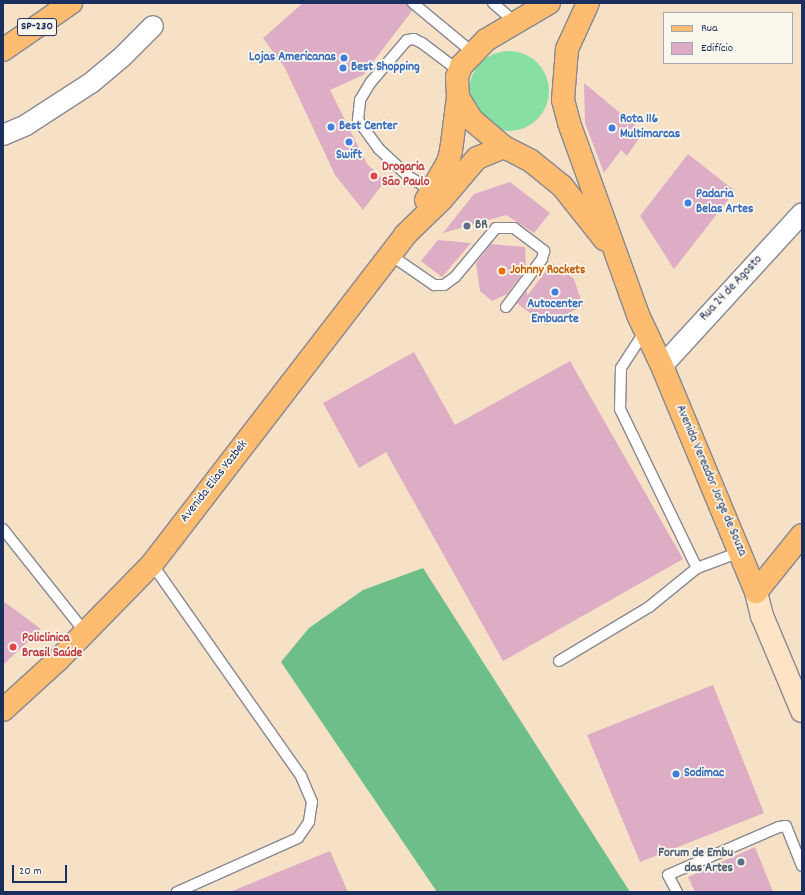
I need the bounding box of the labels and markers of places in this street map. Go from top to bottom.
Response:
place label: Lojas Americanas [249,50,336,66]
marker: Lojas Americanas [339,53,349,63]
place label: Best Shopping [351,60,420,76]
marker: Best Shopping [338,63,348,73]
place label: Rota 116 Multimarcas [620,113,680,144]
place label: Best Center [339,119,398,135]
marker: Best Center [326,122,336,132]
marker: Rota 116 Multimarcas [607,123,617,133]
marker: Swift [344,137,354,147]
place label: Swift [336,148,362,164]
place label: Drogaria São Paulo [382,161,429,192]
marker: Drogaria São Paulo [369,171,379,181]
place label: Padaria Belas Artes [696,188,753,219]
marker: Padaria Belas Artes [683,198,693,208]
place label: BR [475,218,487,234]
marker: BR [462,221,472,231]
place label: Johnny Rockets [510,263,585,279]
marker: Johnny Rockets [497,266,507,276]
marker: Autocenter Embuarte [550,287,560,297]
place label: Autocenter Embuarte [527,298,583,329]
place label: Policlinica Brasil Saúde [22,632,82,663]
marker: Policlinica Brasil Saúde [7,641,19,653]
place label: Sodimac [684,766,724,782]
marker: Sodimac [671,769,681,779]
place label: Forum de Embu das Artes [658,847,733,878]
marker: Forum de Embu das Artes [736,857,746,867]

